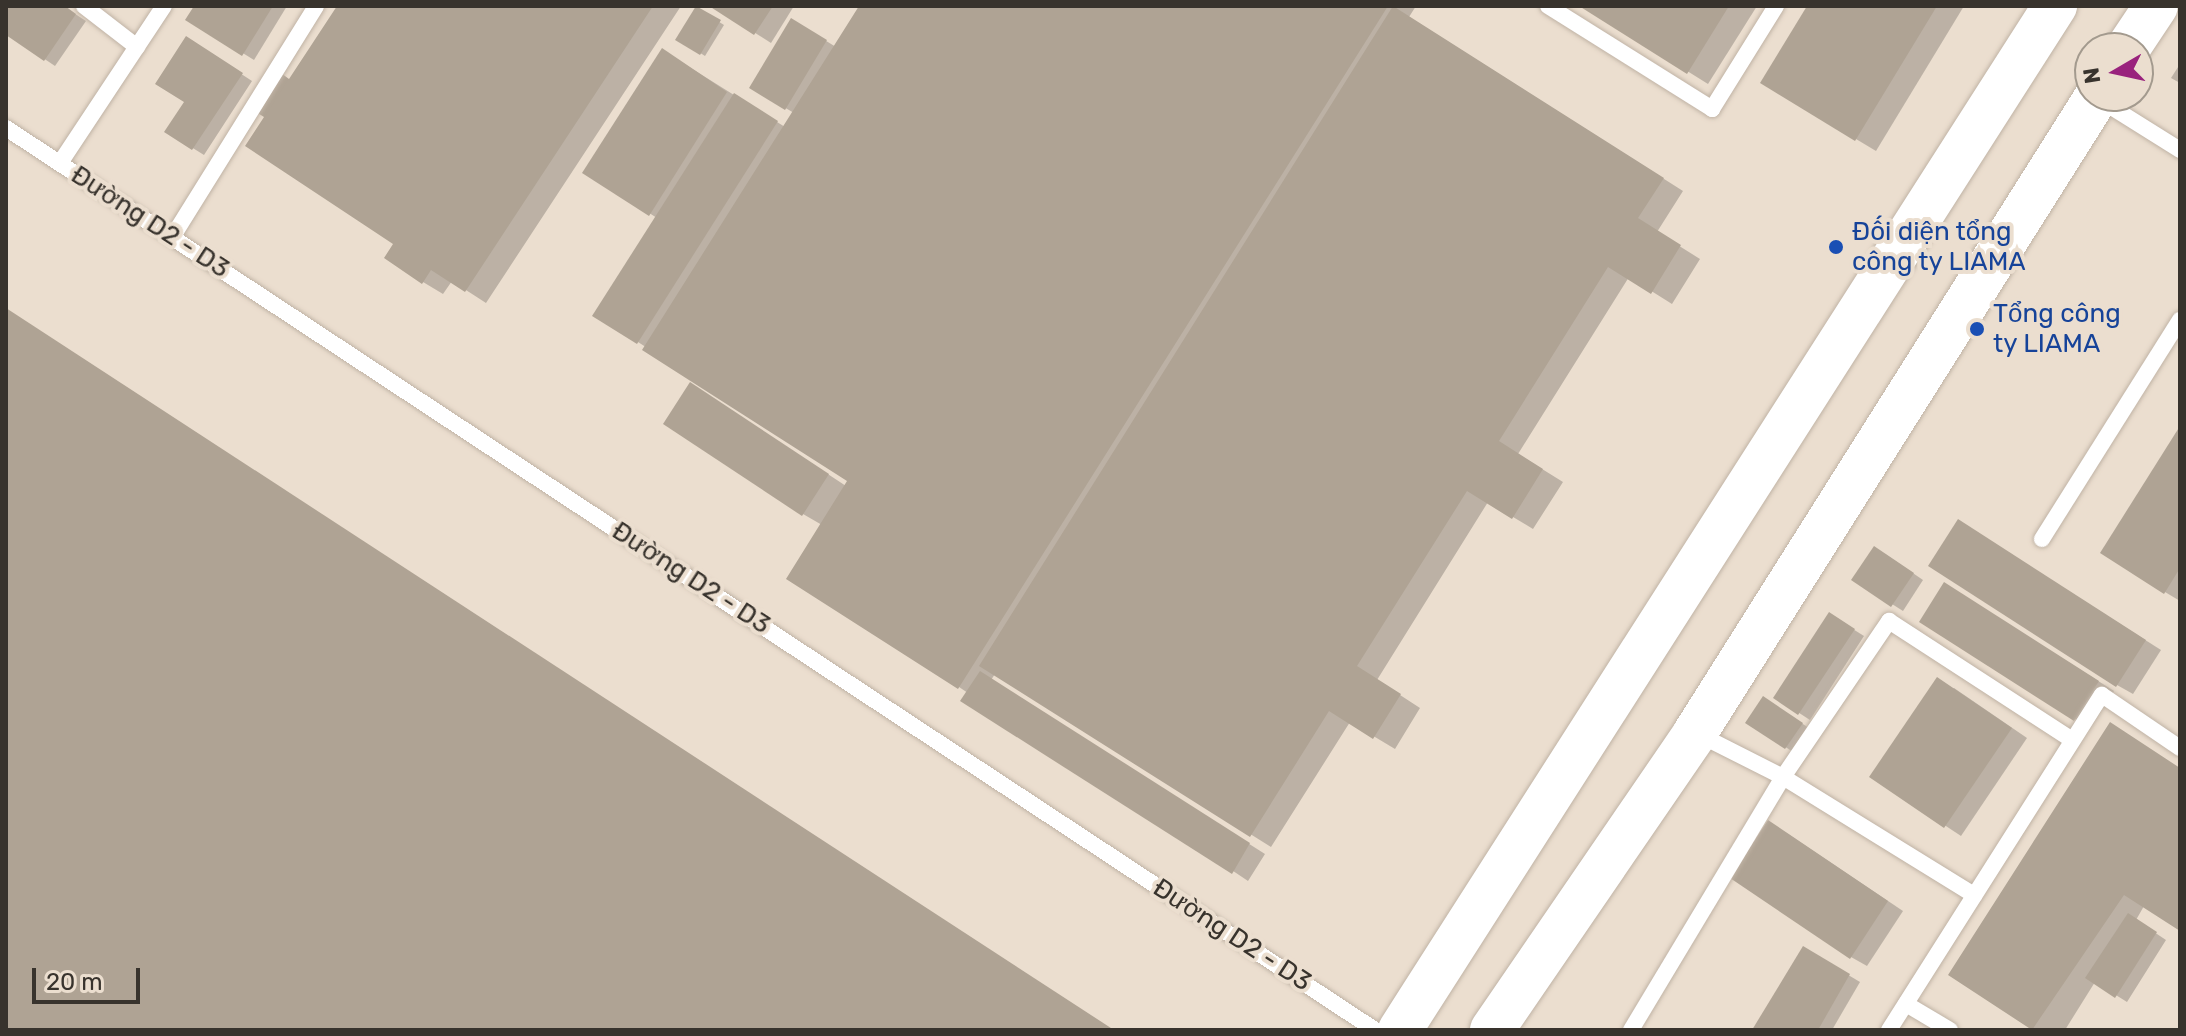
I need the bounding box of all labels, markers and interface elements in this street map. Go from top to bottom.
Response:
north arrow [2074,32,2154,112]
text: N [2077,66,2106,85]
street label: Đường D2 - D3 [65,159,235,285]
place label: Đối diện tổng công ty LIAMA [1852,216,2027,278]
marker: Đối diện tổng công ty LIAMA [1827,238,1845,256]
place label: Tổng công ty LIAMA [1993,298,2121,360]
marker: Tổng công ty LIAMA [1968,320,1986,338]
street label: Đường D2 - D3 [606,515,776,641]
street label: Đường D2 - D3 [1147,872,1317,998]
scale bar [36,952,144,1002]
text: 20 m [46,968,103,996]

